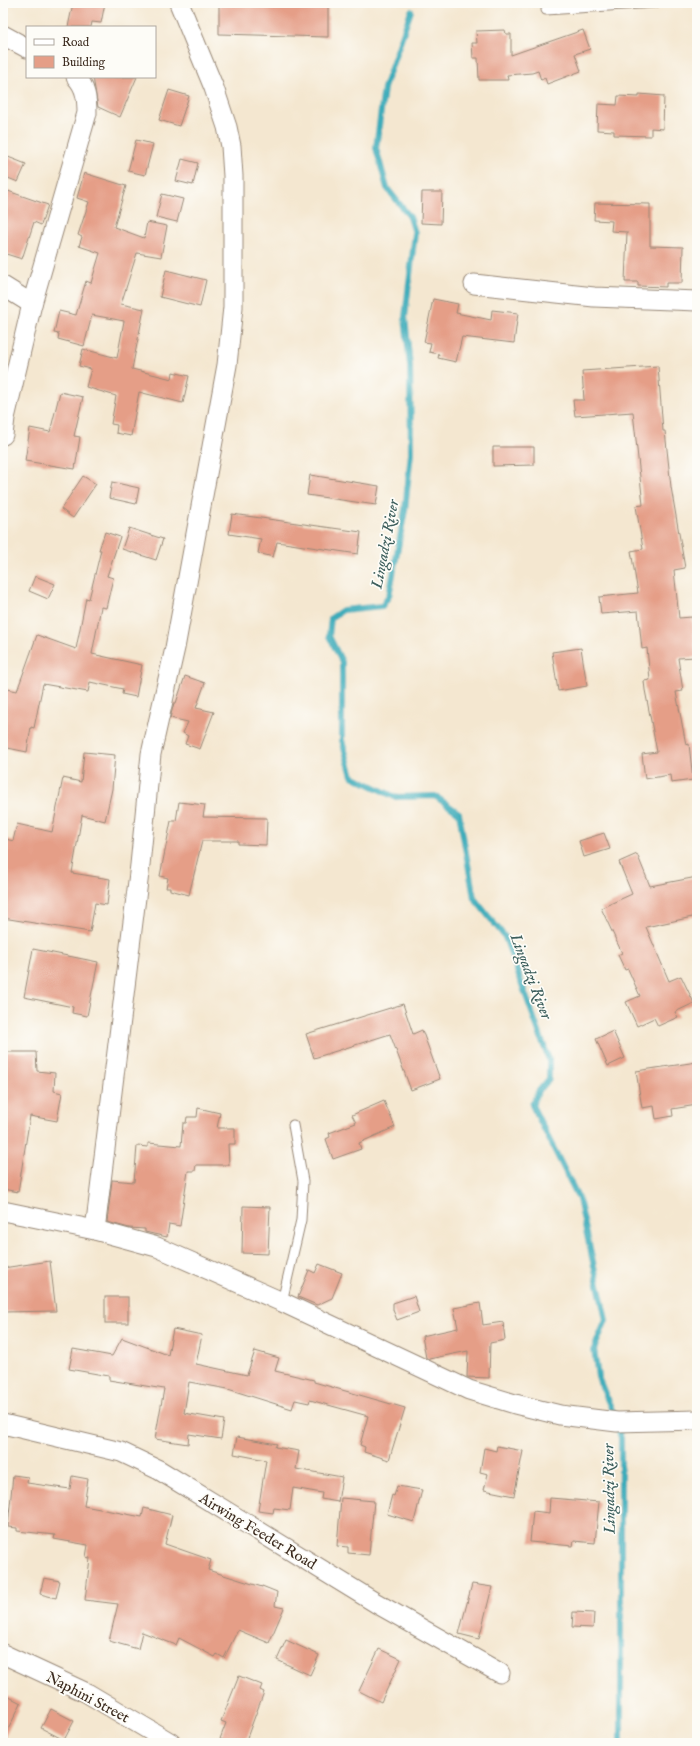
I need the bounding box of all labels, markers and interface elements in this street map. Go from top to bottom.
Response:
legend [26,26,156,78]
text: Road [62,35,90,50]
text: Building [62,55,106,70]
water label: Lingadzi River [367,497,405,592]
water label: Lingadzi River [504,930,556,1024]
water label: Lingadzi River [599,1442,621,1535]
street label: Airwing Feeder Road [195,1488,321,1575]
street label: Naphini Street [43,1668,133,1727]

